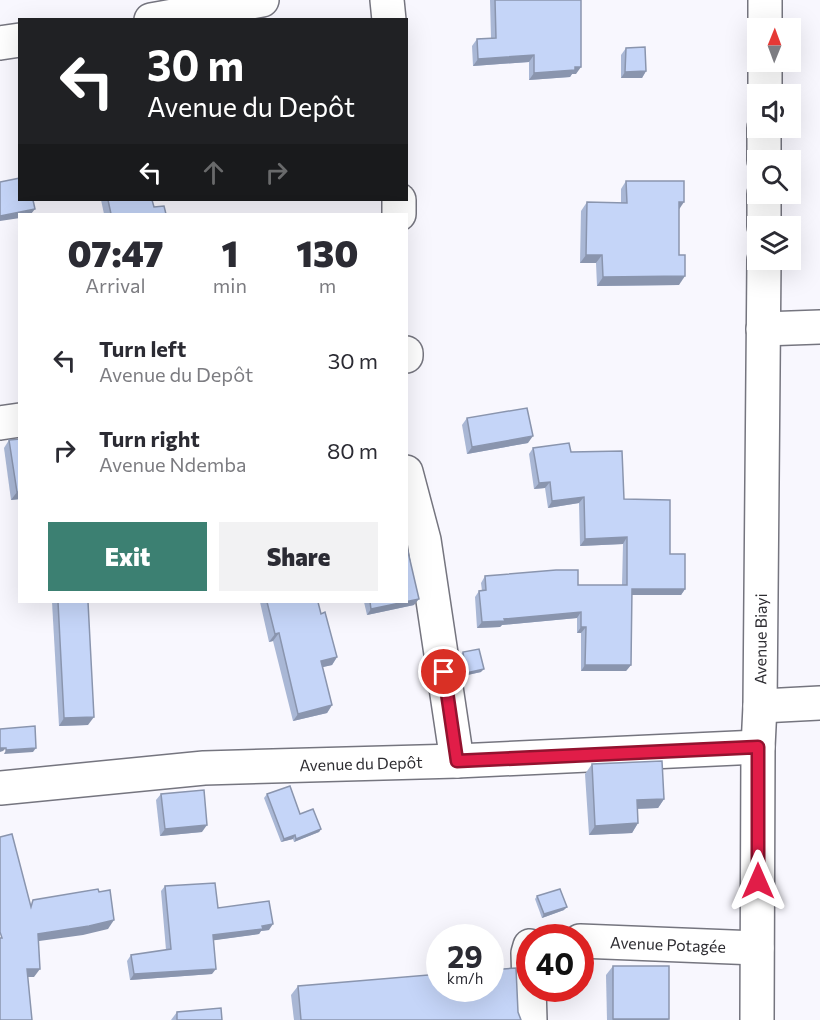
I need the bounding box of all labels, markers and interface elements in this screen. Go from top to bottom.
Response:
north arrow [747,18,801,72]
map controls [747,18,801,270]
text: 30 m [147,38,244,90]
icon: left [48,42,126,120]
button: sound [747,84,801,138]
text: Avenue du Depôt [147,90,355,123]
button: search [747,150,801,204]
icon: left [134,156,167,189]
icon: ahead [197,156,230,189]
icon: right [260,156,293,189]
button: layers [747,216,801,270]
text: 07:47 [67,230,163,274]
text: 1 [221,230,238,274]
text: 130 [296,230,359,274]
text: Arrival [85,273,146,297]
text: min [213,273,247,297]
text: m [319,273,336,297]
text: Turn left [99,335,186,362]
icon: left [48,344,81,377]
text: 30 m [328,347,378,374]
text: Avenue du Depôt [99,362,253,386]
text: Turn right [99,425,200,452]
icon: right [48,434,81,467]
text: 80 m [327,437,378,464]
text: Avenue Ndemba [99,452,246,476]
button: Exit [48,522,207,591]
button: Share [219,522,378,591]
street label: Avenue Biayi [750,593,770,685]
pin [418,646,469,697]
icon: arrive [427,655,460,688]
street label: Avenue du Depôt [299,752,423,774]
position arrow [726,849,790,913]
speed limit sign: 40 [516,924,594,1002]
street label: Avenue Potagée [610,932,726,956]
text: 29 [447,937,483,974]
text: km/h [447,969,483,987]

